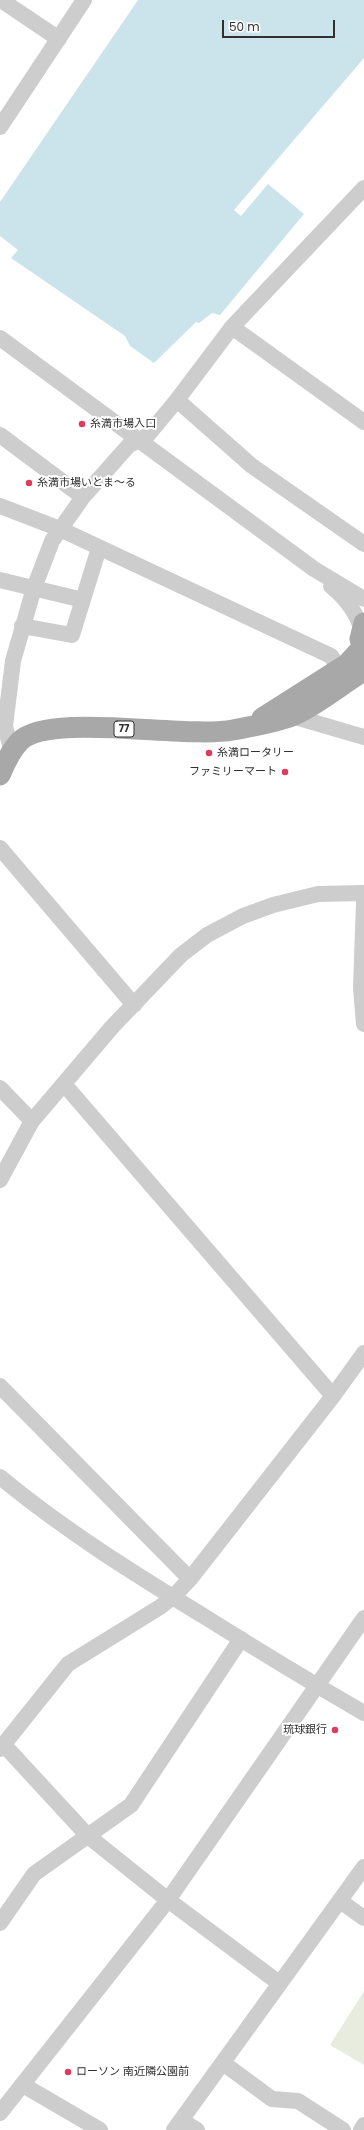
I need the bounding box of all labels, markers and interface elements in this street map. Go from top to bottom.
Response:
scale bar [224,12,337,38]
text: 50 m [229,18,260,35]
place label: 糸満市場入口 [90,417,156,431]
marker: 糸満市場入口 [77,419,87,429]
place label: 糸満市場いとま～る [37,476,136,490]
marker: 糸満市場いとま～る [24,478,34,488]
road number: 77 [114,721,134,737]
place label: 糸満ロータリー [217,746,294,760]
marker: 糸満ロータリー [204,748,214,758]
place label: ファミリーマート [189,765,277,779]
marker: ファミリーマート [280,767,290,777]
place label: 琉球銀行 [283,1723,327,1737]
marker: 琉球銀行 [330,1725,340,1735]
place label: ローソン 南近隣公園前 [76,2065,189,2079]
marker: ローソン 南近隣公園前 [63,2067,73,2077]

